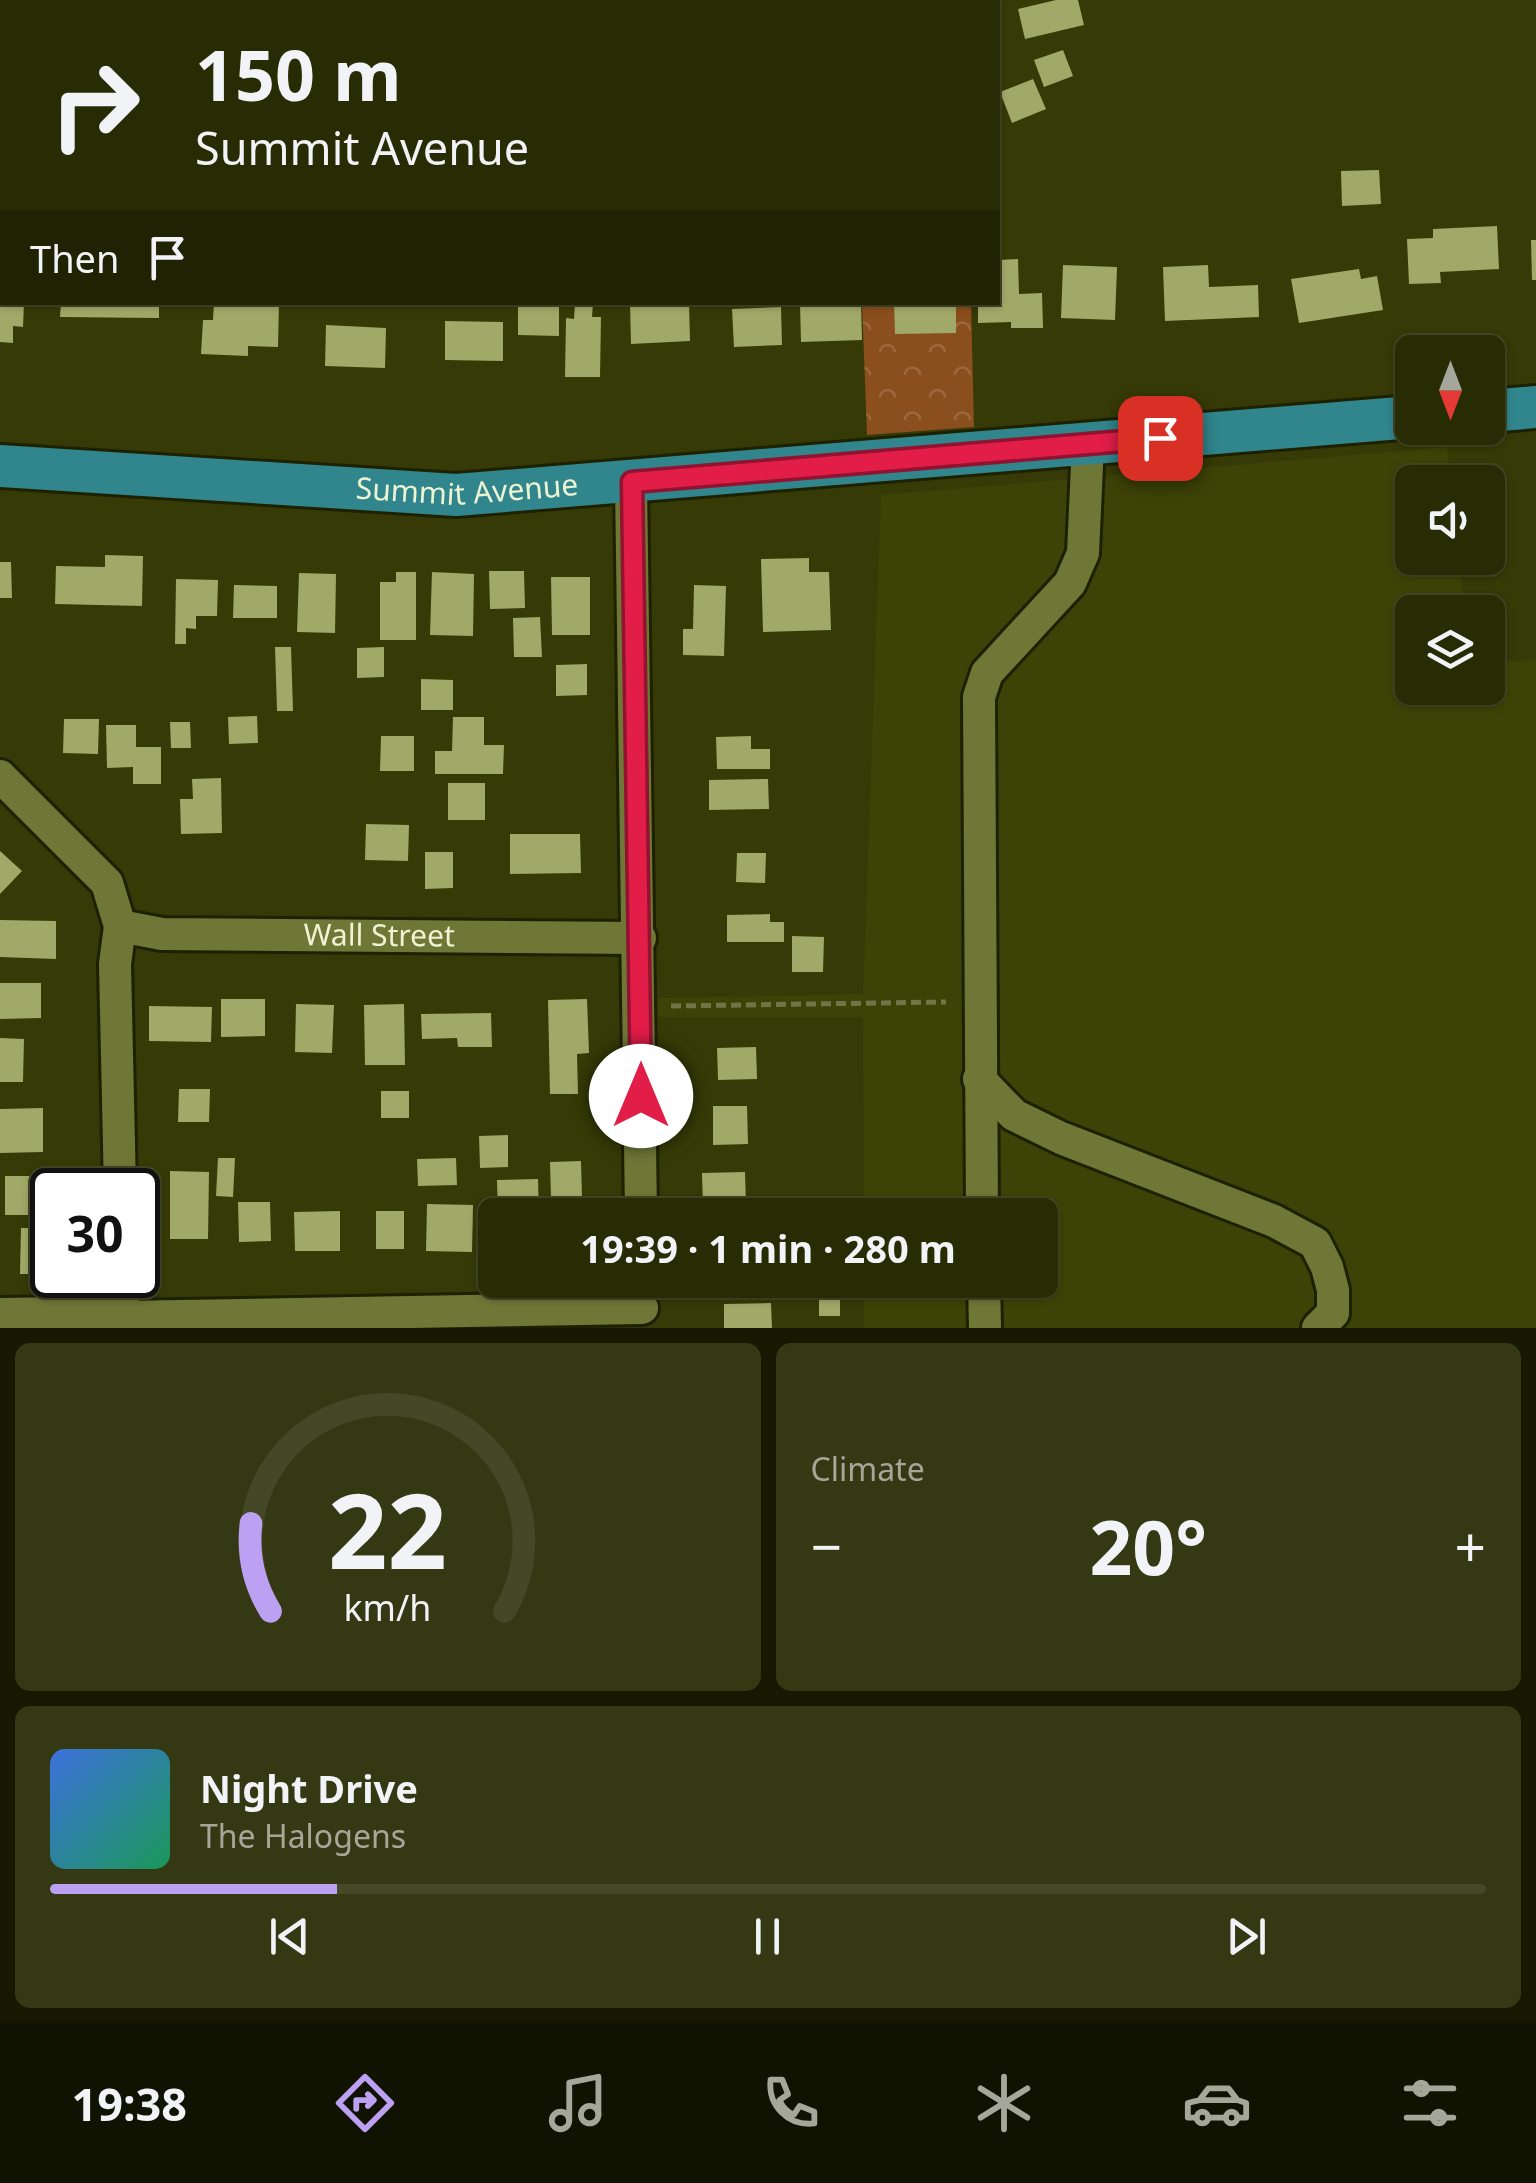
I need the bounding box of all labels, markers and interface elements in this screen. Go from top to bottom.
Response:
text: 150 m [195,26,402,122]
icon: right [30,40,160,170]
text: Summit Avenue [195,117,529,178]
icon: arrive [140,230,195,285]
text: Then [30,232,120,284]
north arrow [1395,335,1505,445]
map controls [1395,335,1505,705]
pin [1118,396,1203,481]
icon: arrive [1133,411,1188,466]
street label: Summit Avenue [355,463,580,514]
button: sound [1395,465,1505,575]
button: layers [1395,595,1505,705]
street label: Wall Street [303,913,455,955]
position arrow [589,1044,693,1148]
speed limit sign: 30 [30,1168,160,1298]
text: 19:39 · 1 min · 280 m [580,1222,956,1274]
text: Climate [811,1447,925,1490]
text: 22 [328,1458,447,1599]
text: 20° [1089,1495,1207,1597]
text: − [811,1508,842,1583]
text: + [1455,1508,1486,1583]
text: km/h [344,1583,432,1631]
text: Night Drive [200,1762,418,1814]
text: The Halogens [200,1814,406,1857]
icon: previous [262,1909,317,1964]
icon: pause [740,1909,795,1964]
icon: next [1219,1909,1274,1964]
icon: directions [330,2068,400,2138]
icon: music [543,2068,613,2138]
icon: phone [756,2068,826,2138]
icon: climate [969,2068,1039,2138]
icon: car [1182,2068,1252,2138]
icon: filters [1395,2068,1465,2138]
text: 19:38 [71,2073,187,2134]

